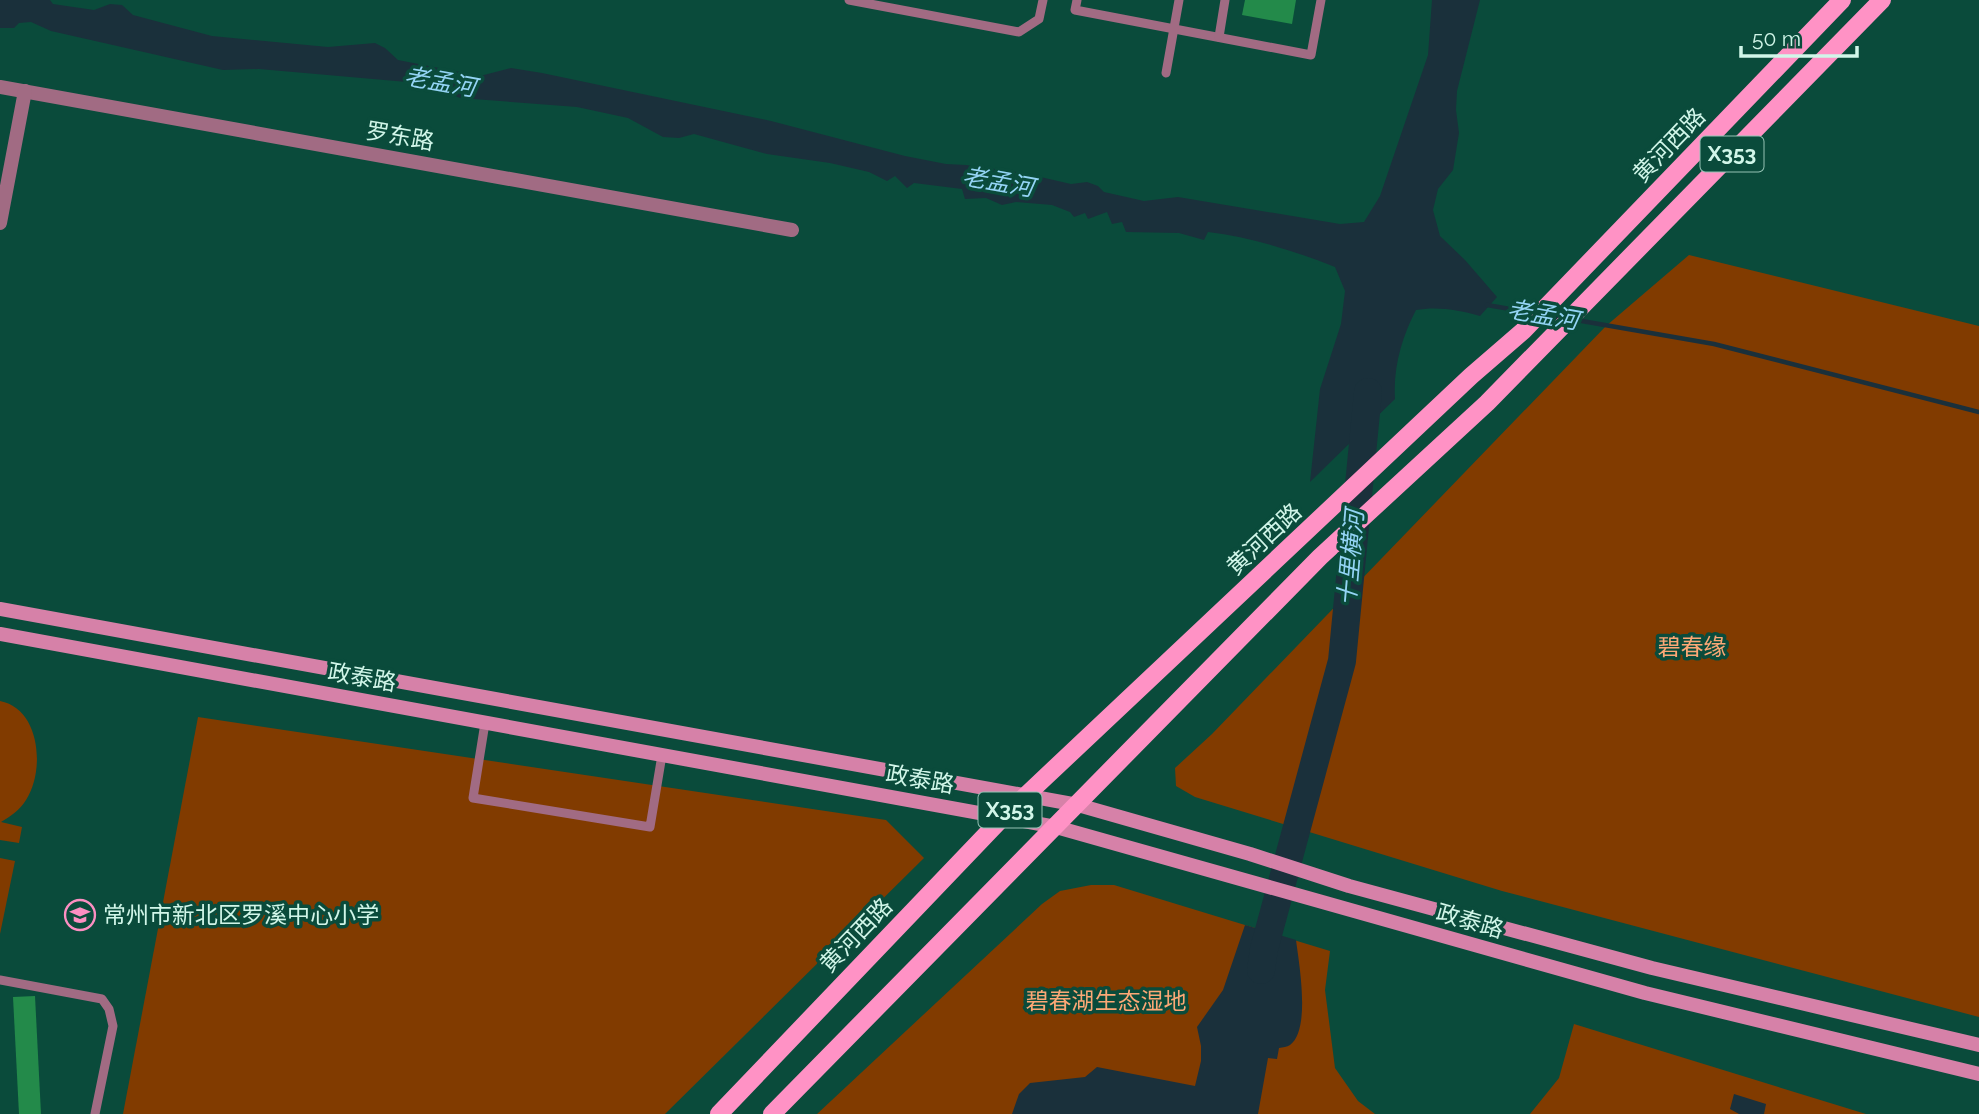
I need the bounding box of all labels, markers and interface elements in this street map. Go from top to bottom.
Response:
scale bar [1741,14,1856,58]
text: 50 m [1752,26,1801,51]
water label: 老孟河 [402,61,482,103]
street label: 黄河西路 [1627,102,1710,187]
street label: 罗东路 [364,116,436,155]
road number: X353 [1700,136,1764,172]
water label: 老孟河 [960,161,1040,203]
water label: 老孟河 [1505,294,1585,336]
street label: 黄河西路 [1221,497,1307,580]
water label: 十里横河 [1332,505,1369,607]
park label: 碧春缘 [1658,633,1727,660]
street label: 政泰路 [326,657,398,696]
street label: 政泰路 [884,759,956,798]
road number: X353 [978,792,1042,828]
street label: 黄河西路 [814,892,897,977]
school or university icon: 常州市新北区罗溪中心小学 [63,898,97,932]
street label: 政泰路 [1433,898,1507,943]
place label: 常州市新北区罗溪中心小学 [103,901,379,928]
park label: 碧春湖生态湿地 [1026,987,1187,1014]

